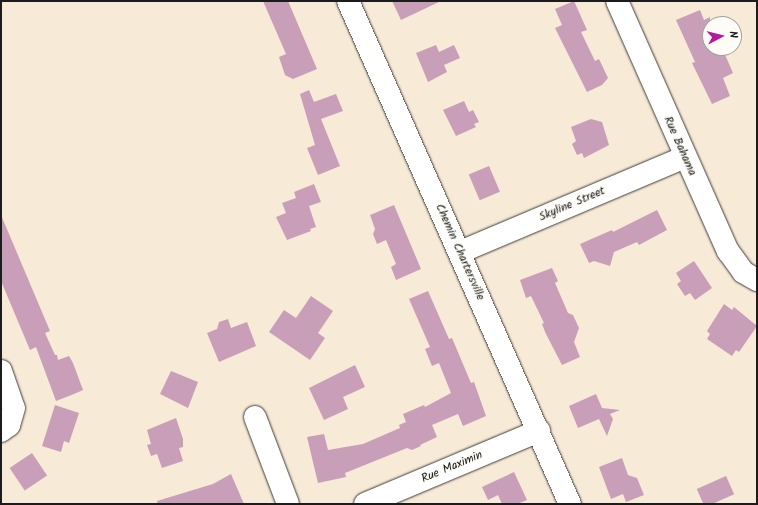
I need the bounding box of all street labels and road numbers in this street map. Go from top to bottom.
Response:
street label: Rue Bahama [661,114,699,178]
street label: Skyline Street [537,184,607,224]
street label: Chemin Chartersville [432,201,488,303]
street label: Rue Maximin [419,448,485,486]

